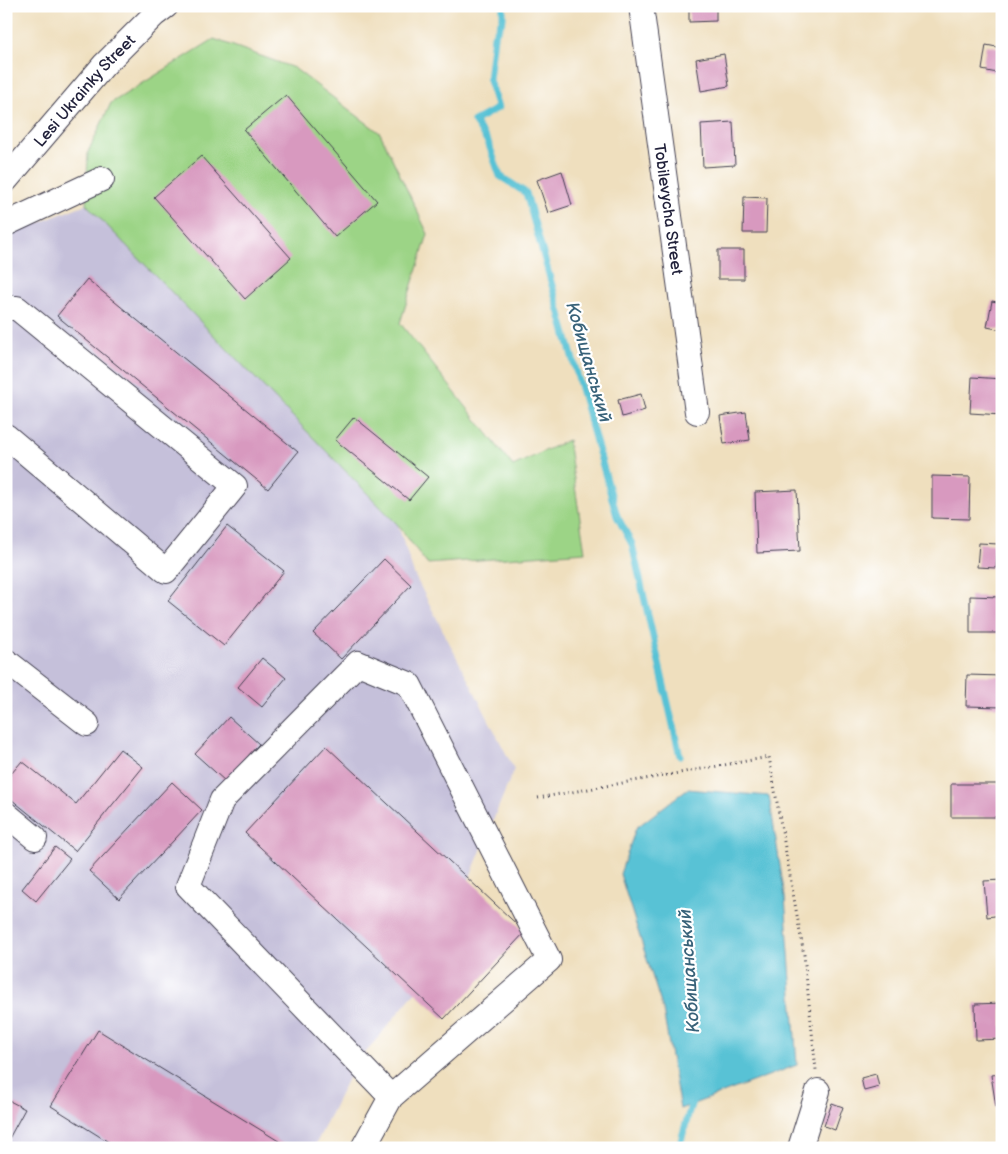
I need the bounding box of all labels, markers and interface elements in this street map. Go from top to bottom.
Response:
street label: Lesi Ukrainky Street [31,31,140,151]
street label: Tobilevycha Street [649,143,686,276]
water label: Кобищанський [561,300,616,425]
water label: Кобищанський [675,908,704,1034]

